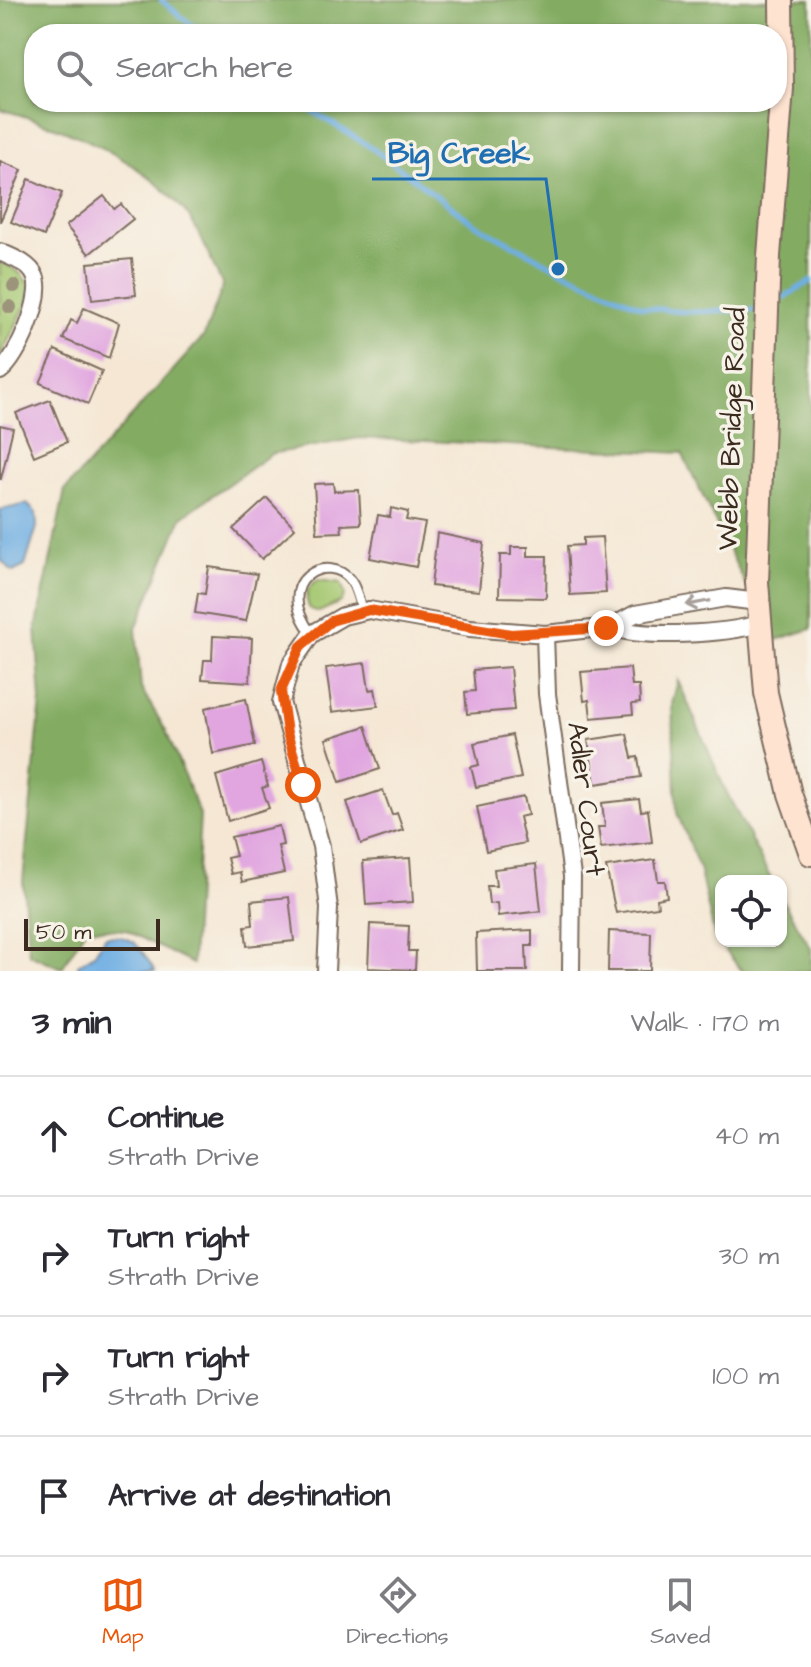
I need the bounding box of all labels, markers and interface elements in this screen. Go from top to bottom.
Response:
search box [24,24,787,112]
icon: search [52,46,96,90]
text: Search here [116,47,293,89]
callout: Big Creek [372,125,546,179]
text: Big Creek [388,133,531,177]
street label: Webb Bridge Road [708,307,757,551]
one-way arrow [686,596,711,611]
route end [588,610,624,646]
street label: Adler Court [557,720,615,879]
route start [285,767,321,803]
map controls [715,875,787,947]
button: locate [715,875,787,947]
scale bar [24,915,160,951]
text: 50 m [36,917,91,948]
text: 3 min [32,999,112,1047]
text: Walk · 170 m [630,1005,779,1041]
text: Continue [108,1097,224,1139]
icon: ahead [32,1114,76,1158]
text: 40 m [714,1118,779,1154]
text: Strath Drive [108,1139,259,1175]
text: Turn right [108,1217,249,1259]
icon: right [32,1234,76,1278]
text: 30 m [719,1238,779,1274]
text: Strath Drive [108,1259,259,1295]
text: Turn right [108,1337,249,1379]
icon: right [32,1354,76,1398]
text: 100 m [712,1358,779,1394]
text: Strath Drive [108,1379,259,1415]
icon: arrive [32,1474,76,1518]
text: Arrive at destination [108,1475,390,1517]
tab: Map [101,1573,145,1652]
tab: Directions [346,1573,449,1652]
tab: Saved [650,1573,710,1652]

